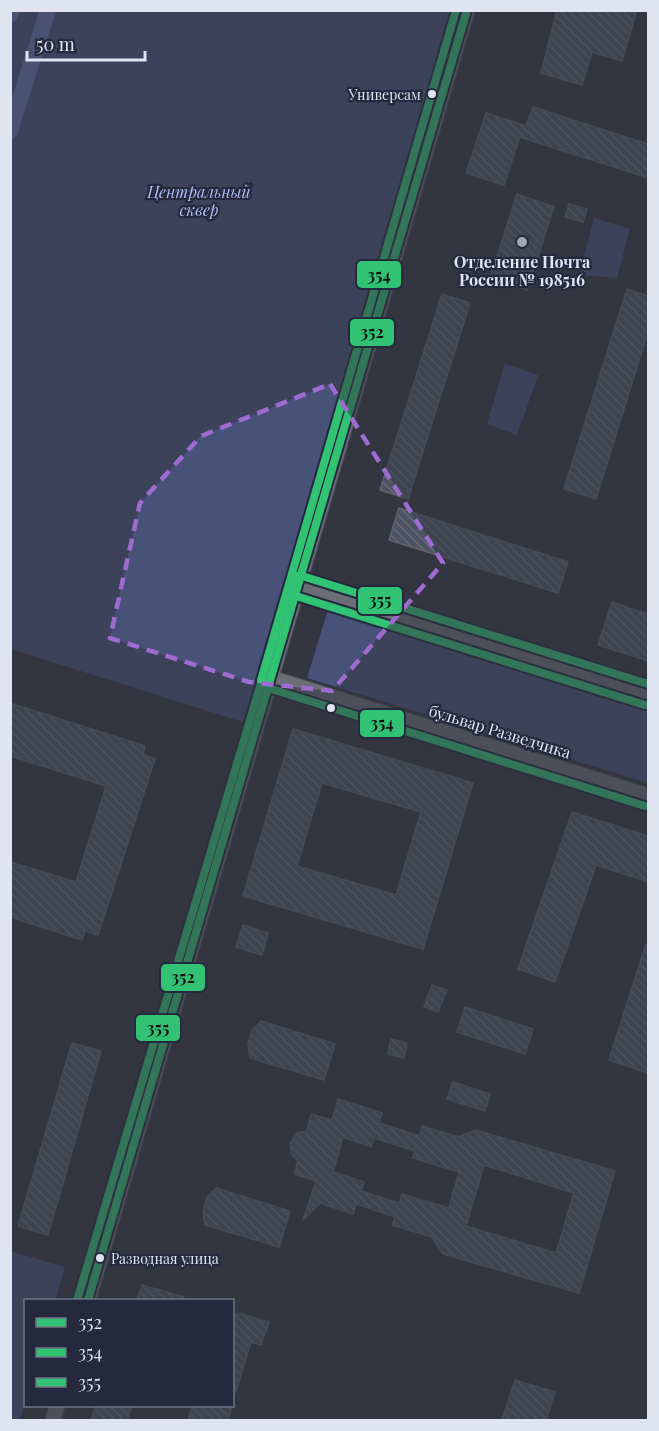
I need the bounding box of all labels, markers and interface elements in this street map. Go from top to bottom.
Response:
scale bar [27,24,146,62]
text: 50 m [36,32,75,56]
place label: Универсам [347,85,421,104]
marker: Универсам [426,88,438,100]
park label: Центральный сквер [146,181,252,220]
marker: Отделение Почта России № 198516 [515,235,529,249]
place label: Отделение Почта России № 198516 [454,251,591,290]
line badge: 354 [356,260,402,289]
text: 354 [367,264,391,285]
line badge: 352 [349,318,395,347]
text: 352 [360,321,384,342]
line badge: 355 [357,586,403,615]
text: 355 [369,589,391,610]
street label: бульвар Разведчика [426,699,574,763]
unlabelled marker [325,702,337,714]
line badge: 354 [359,709,405,738]
text: 354 [370,712,394,733]
line badge: 352 [160,963,206,992]
text: 352 [171,966,195,987]
line badge: 355 [135,1014,181,1042]
text: 355 [147,1017,169,1038]
place label: Разводная улица [111,1249,219,1268]
marker: Разводная улица [94,1252,106,1264]
legend [24,1299,234,1407]
text: 352 [78,1310,102,1334]
text: 354 [78,1340,103,1364]
text: 355 [78,1370,101,1394]

